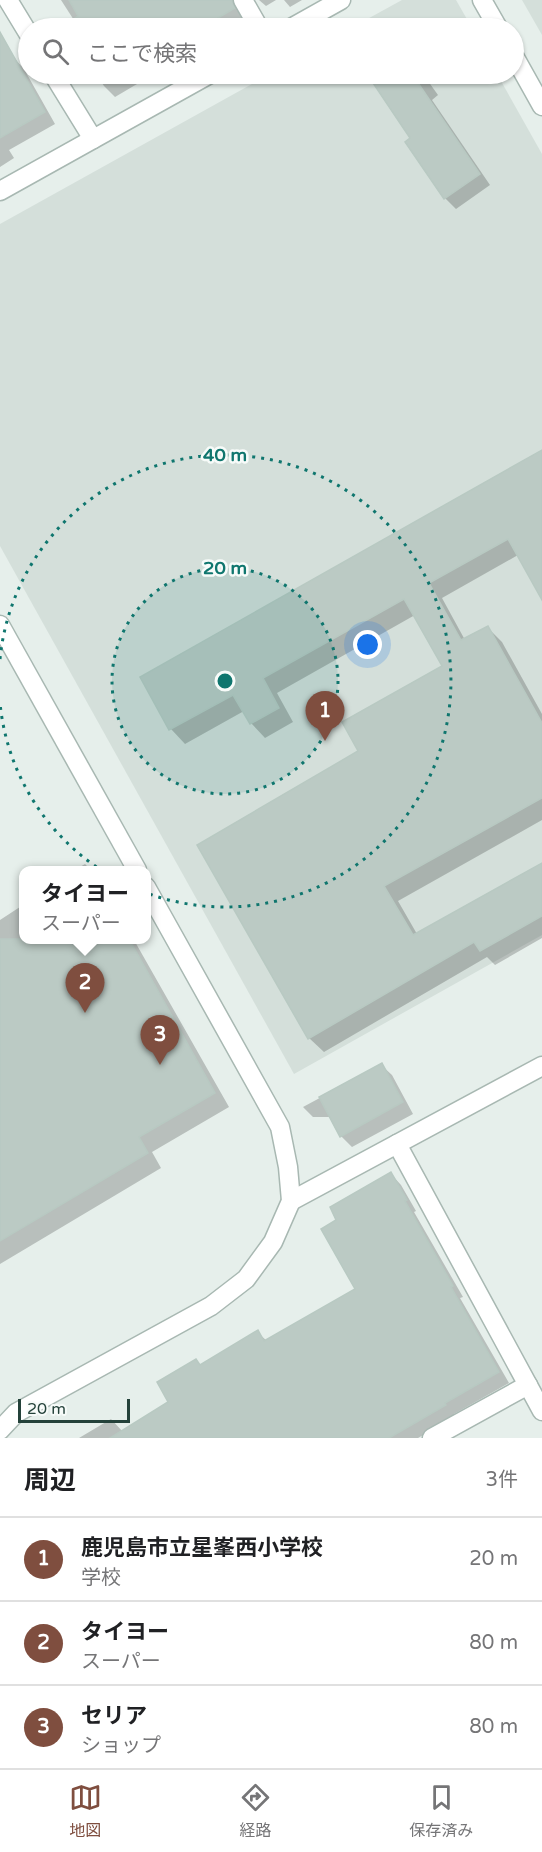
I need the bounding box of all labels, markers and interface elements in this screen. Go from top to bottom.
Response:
search box [18,18,524,84]
icon: search [39,35,72,68]
text: ここで検索 [87,41,197,67]
text: 40 m [203,444,247,466]
text: 20 m [203,557,247,579]
your location [353,630,382,659]
centre of rings [215,671,235,691]
pin: 1 [306,692,344,741]
popup [19,866,151,944]
text: タイヨー [41,881,129,907]
text: スーパー [41,912,121,936]
pin: 2 [66,964,104,1013]
pin: 3 [140,1016,180,1065]
scale bar [18,1396,130,1424]
text: 20 m [27,1399,66,1419]
text: 周辺 [24,1465,76,1496]
text: 3件 [485,1468,518,1492]
text: 鹿児島市立星峯西小学校 [81,1535,323,1561]
text: 1 [37,1547,50,1571]
text: 20 m [469,1547,518,1571]
text: 学校 [81,1566,121,1590]
text: タイヨー [81,1619,169,1645]
text: 2 [37,1631,50,1655]
text: 80 m [469,1631,518,1655]
text: スーパー [81,1650,161,1674]
text: セリア [81,1703,147,1729]
text: 3 [37,1715,50,1739]
text: 80 m [469,1715,518,1739]
text: ショップ [81,1734,161,1758]
tab: 地図 [69,1781,102,1841]
tab: 経路 [239,1781,272,1841]
tab: 保存済み [409,1781,473,1841]

